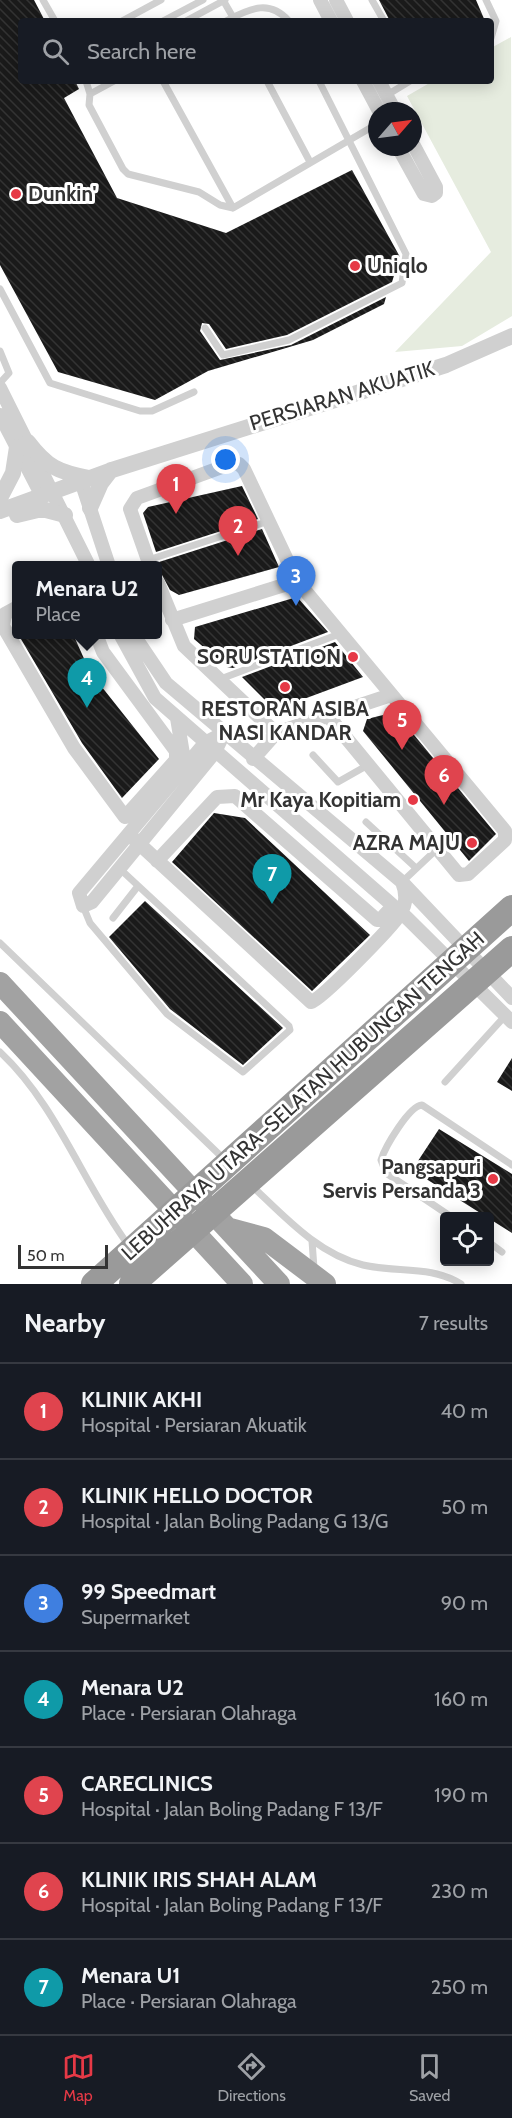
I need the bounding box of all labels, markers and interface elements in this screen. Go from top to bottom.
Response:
search box [18,18,494,84]
icon: search [39,35,72,68]
text: Search here [87,38,196,65]
north arrow [368,102,422,156]
place label: Dunkin' [28,181,97,206]
marker: Dunkin' [9,187,23,201]
place label: Uniqlo [367,253,428,278]
marker: Uniqlo [348,259,362,273]
street label: PERSIARAN AKUATIK [246,355,437,436]
your location [211,445,240,474]
pin: 1 [156,464,195,514]
pin: 2 [218,506,258,556]
pin: 3 [276,556,316,606]
popup [12,561,162,639]
text: Menara U2 [36,575,138,602]
text: Place [36,602,80,626]
place label: SORU STATION [197,644,341,669]
marker: SORU STATION [346,650,360,664]
pin: 4 [68,658,106,708]
marker: RESTORAN ASIBA NASI KANDAR [278,680,292,694]
place label: RESTORAN ASIBA NASI KANDAR [201,696,370,745]
pin: 5 [382,700,422,750]
pin: 6 [424,756,464,805]
place label: Mr Kaya Kopitiam [240,787,401,812]
marker: Mr Kaya Kopitiam [406,793,420,807]
place label: AZRA MAJU [353,830,460,855]
marker: AZRA MAJU [465,836,479,850]
pin: 7 [252,854,292,904]
street label: LEBUHRAYA UTARA–SELATAN HUBUNGAN TENGAH [116,926,489,1265]
place label: Pangsapuri Servis Persanda 3 [323,1154,481,1203]
marker: Pangsapuri Servis Persanda 3 [486,1172,500,1186]
map controls [440,1212,494,1266]
button: locate [440,1212,494,1266]
scale bar [18,1242,108,1270]
text: 50 m [27,1246,64,1265]
text: Nearby [24,1307,105,1339]
text: 7 results [419,1311,488,1335]
text: KLINIK AKHI [81,1386,202,1413]
text: 1 [40,1399,47,1423]
text: 40 m [440,1399,488,1423]
text: Hospital · Persiaran Akuatik [81,1413,307,1437]
text: KLINIK HELLO DOCTOR [81,1482,313,1509]
text: 2 [38,1495,49,1519]
text: 50 m [441,1495,488,1519]
text: Hospital · Jalan Boling Padang G 13/G [81,1509,388,1533]
text: 99 Speedmart [81,1578,216,1605]
text: 3 [38,1591,49,1615]
text: 90 m [441,1591,488,1615]
text: Supermarket [81,1605,190,1629]
text: Menara U2 [81,1674,184,1701]
text: 4 [37,1687,50,1711]
text: 160 m [434,1687,488,1711]
text: Place · Persiaran Olahraga [81,1701,297,1725]
text: CARECLINICS [81,1770,213,1797]
text: 5 [38,1783,49,1807]
text: 190 m [434,1783,488,1807]
text: Hospital · Jalan Boling Padang F 13/F [81,1797,383,1821]
text: KLINIK IRIS SHAH ALAM [81,1866,317,1893]
text: 6 [38,1879,49,1903]
text: 230 m [431,1879,488,1903]
text: Hospital · Jalan Boling Padang F 13/F [81,1893,383,1917]
text: Menara U1 [81,1962,180,1989]
text: 7 [38,1975,49,1999]
text: 250 m [431,1975,488,1999]
text: Place · Persiaran Olahraga [81,1989,297,2013]
tab: Map [62,2050,95,2105]
tab: Directions [218,2050,286,2105]
tab: Saved [409,2050,450,2105]

